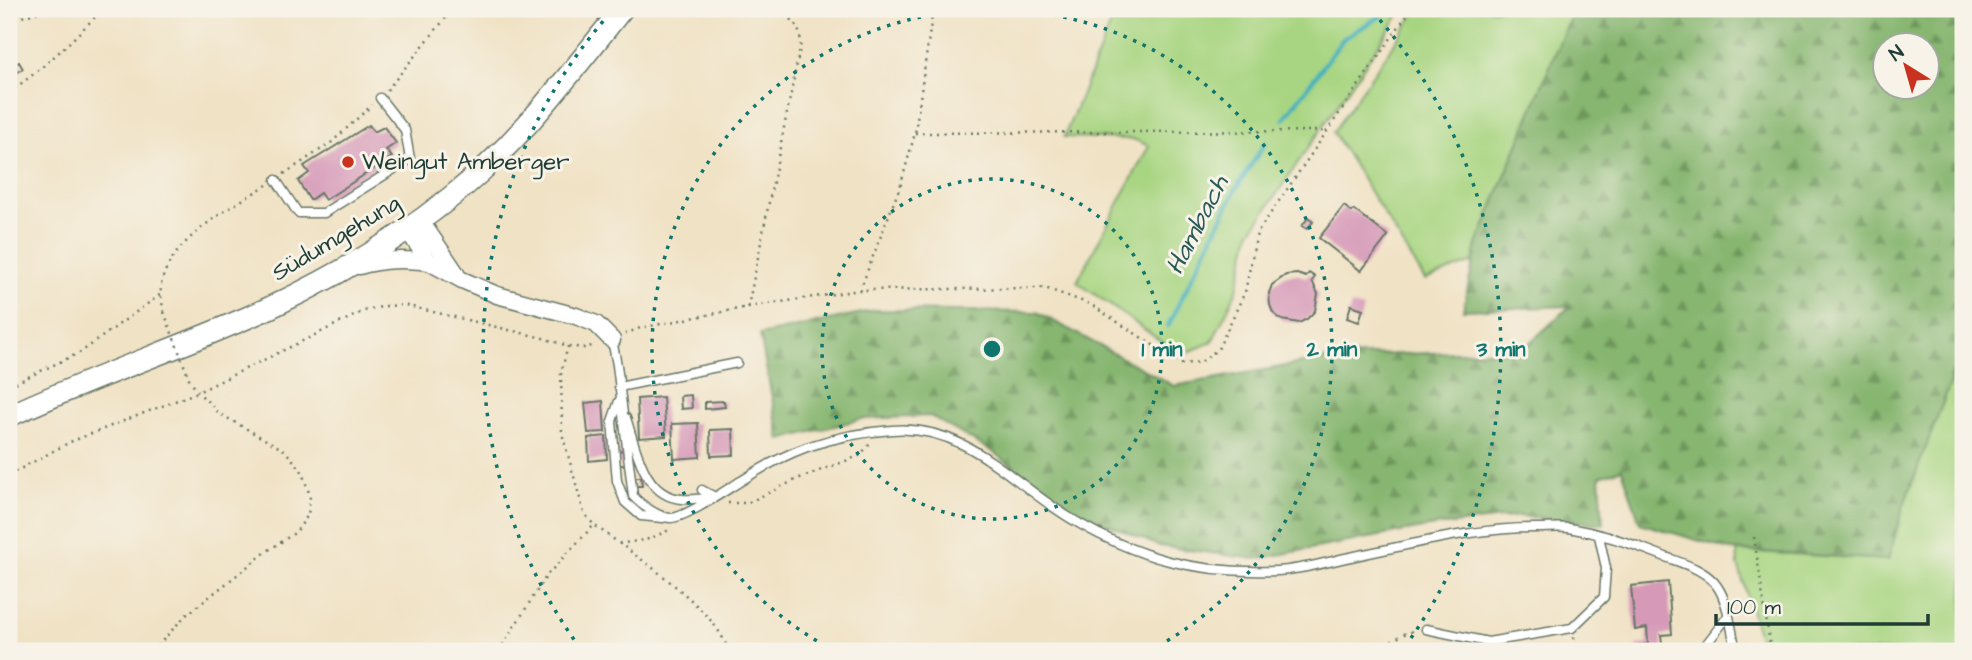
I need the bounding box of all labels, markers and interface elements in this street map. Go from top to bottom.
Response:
north arrow [1870,32,1940,102]
text: N [1884,39,1910,68]
place label: Weingut Amberger [362,145,569,180]
marker: Weingut Amberger [340,154,356,170]
water label: Hambach [1157,168,1238,281]
street label: Südumgehung [265,186,407,291]
text: 1 min [1141,335,1183,364]
text: 2 min [1306,335,1358,364]
text: 3 min [1475,335,1526,364]
centre of rings [980,337,1004,361]
scale bar [1716,583,1928,627]
text: 100 m [1727,593,1782,622]

